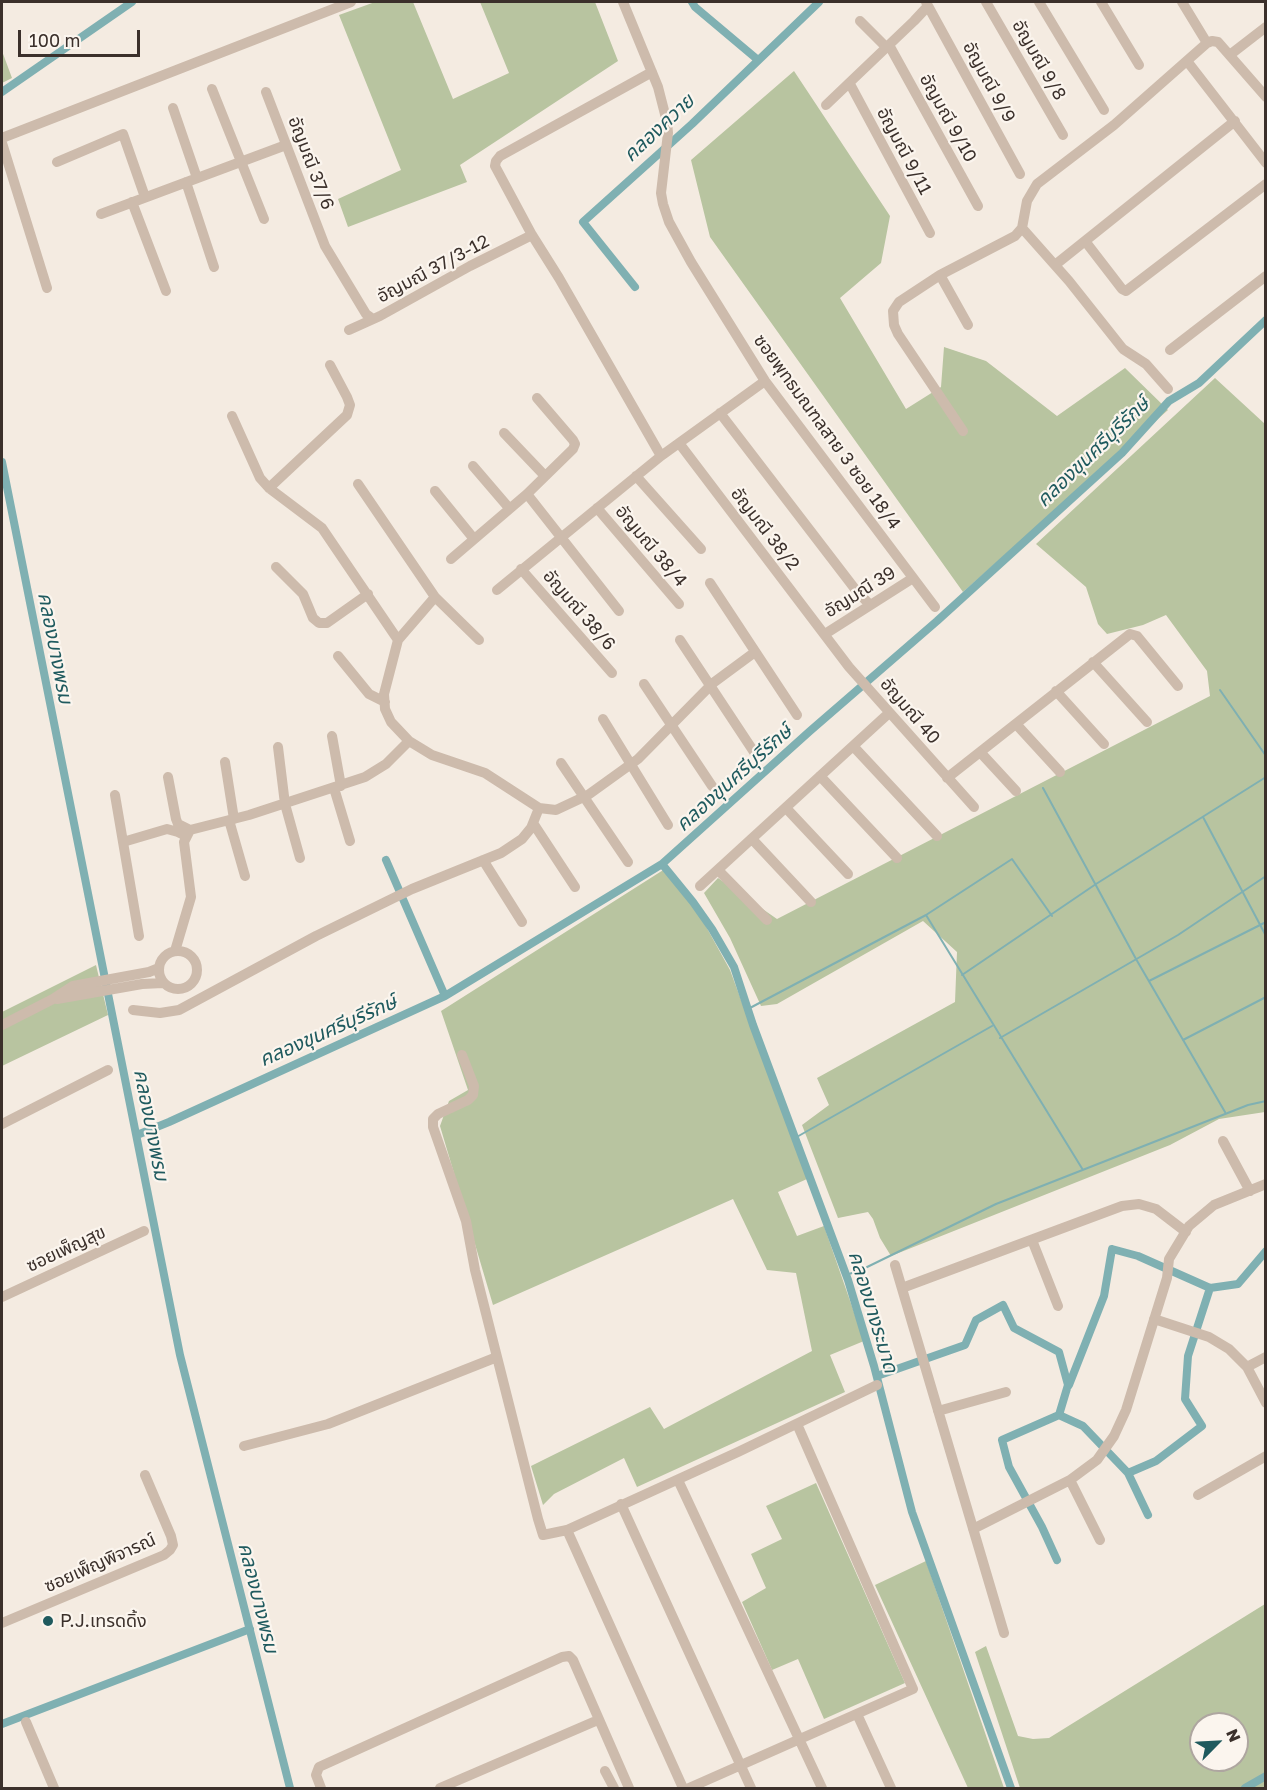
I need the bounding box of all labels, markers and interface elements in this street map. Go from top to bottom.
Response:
street label: อัญมณี 9/8 [1007,16,1071,104]
scale bar [21,18,142,56]
text: 100 m [29,29,80,51]
street label: อัญมณี 9/9 [958,38,1020,126]
street label: อัญมณี 9/10 [915,70,981,166]
water label: คลองควาย [619,89,699,167]
street label: อัญมณี 9/11 [872,104,936,198]
street label: อัญมณี 37/6 [283,113,339,213]
street label: อัญมณี 37/3-12 [373,230,493,308]
street label: ซอยพุทธมณฑลสาย 3 ซอย 18/4 [749,330,905,534]
water label: คลองขุนศรีบุรีรักษ์ [1031,392,1155,512]
street label: อัญมณี 38/2 [726,483,804,575]
street label: อัญมณี 38/4 [611,501,691,591]
street label: อัญมณี 39 [820,562,900,622]
street label: อัญมณี 38/6 [538,565,620,655]
water label: คลองบางพรม [32,590,78,706]
street label: อัญมณี 40 [875,673,945,749]
water label: คลองขุนศรีบุรีรักษ์ [671,720,797,836]
water label: คลองขุนศรีบุรีรักษ์ [256,990,400,1072]
water label: คลองบางพรม [128,1067,174,1183]
street label: ซอยเพ็ญสุข [23,1221,109,1277]
water label: คลองบางระมาด [843,1248,903,1376]
street label: ซอยเพ็ญพิจารณ์ [41,1529,159,1597]
water label: คลองบางพรม [233,1540,283,1656]
place label: P.J.เทรดดิ้ง [60,1610,147,1632]
marker: P.J.เทรดดิ้ง [41,1614,55,1628]
north arrow [1189,1712,1249,1772]
text: N [1222,1726,1245,1745]

